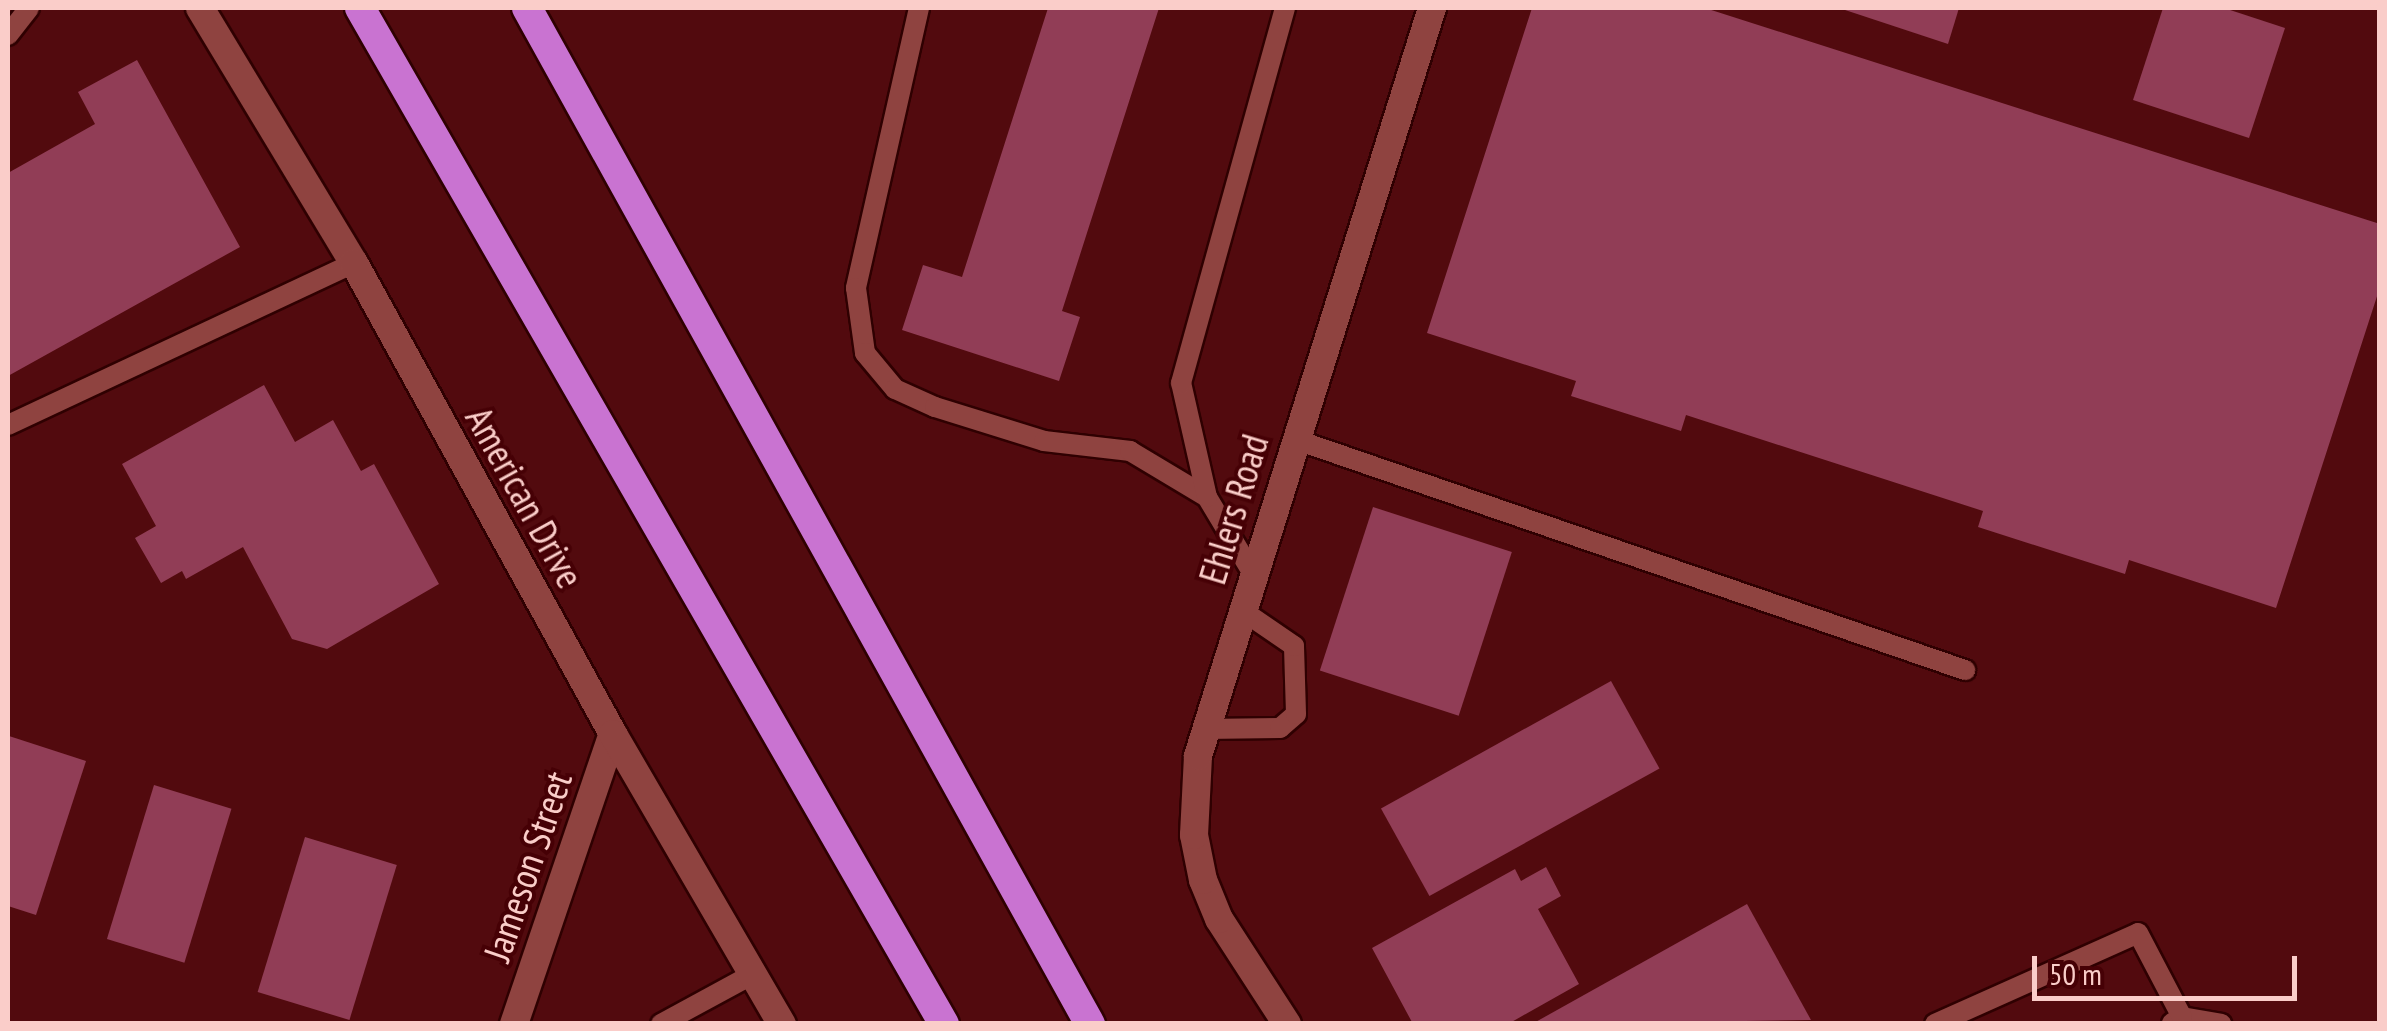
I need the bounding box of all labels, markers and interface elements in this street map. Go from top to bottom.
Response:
street label: American Drive [457,399,593,595]
street label: Ehlers Road [1189,429,1277,589]
street label: Jameson Street [473,765,581,967]
scale bar [2037,936,2302,998]
text: 50 m [2049,954,2102,993]

